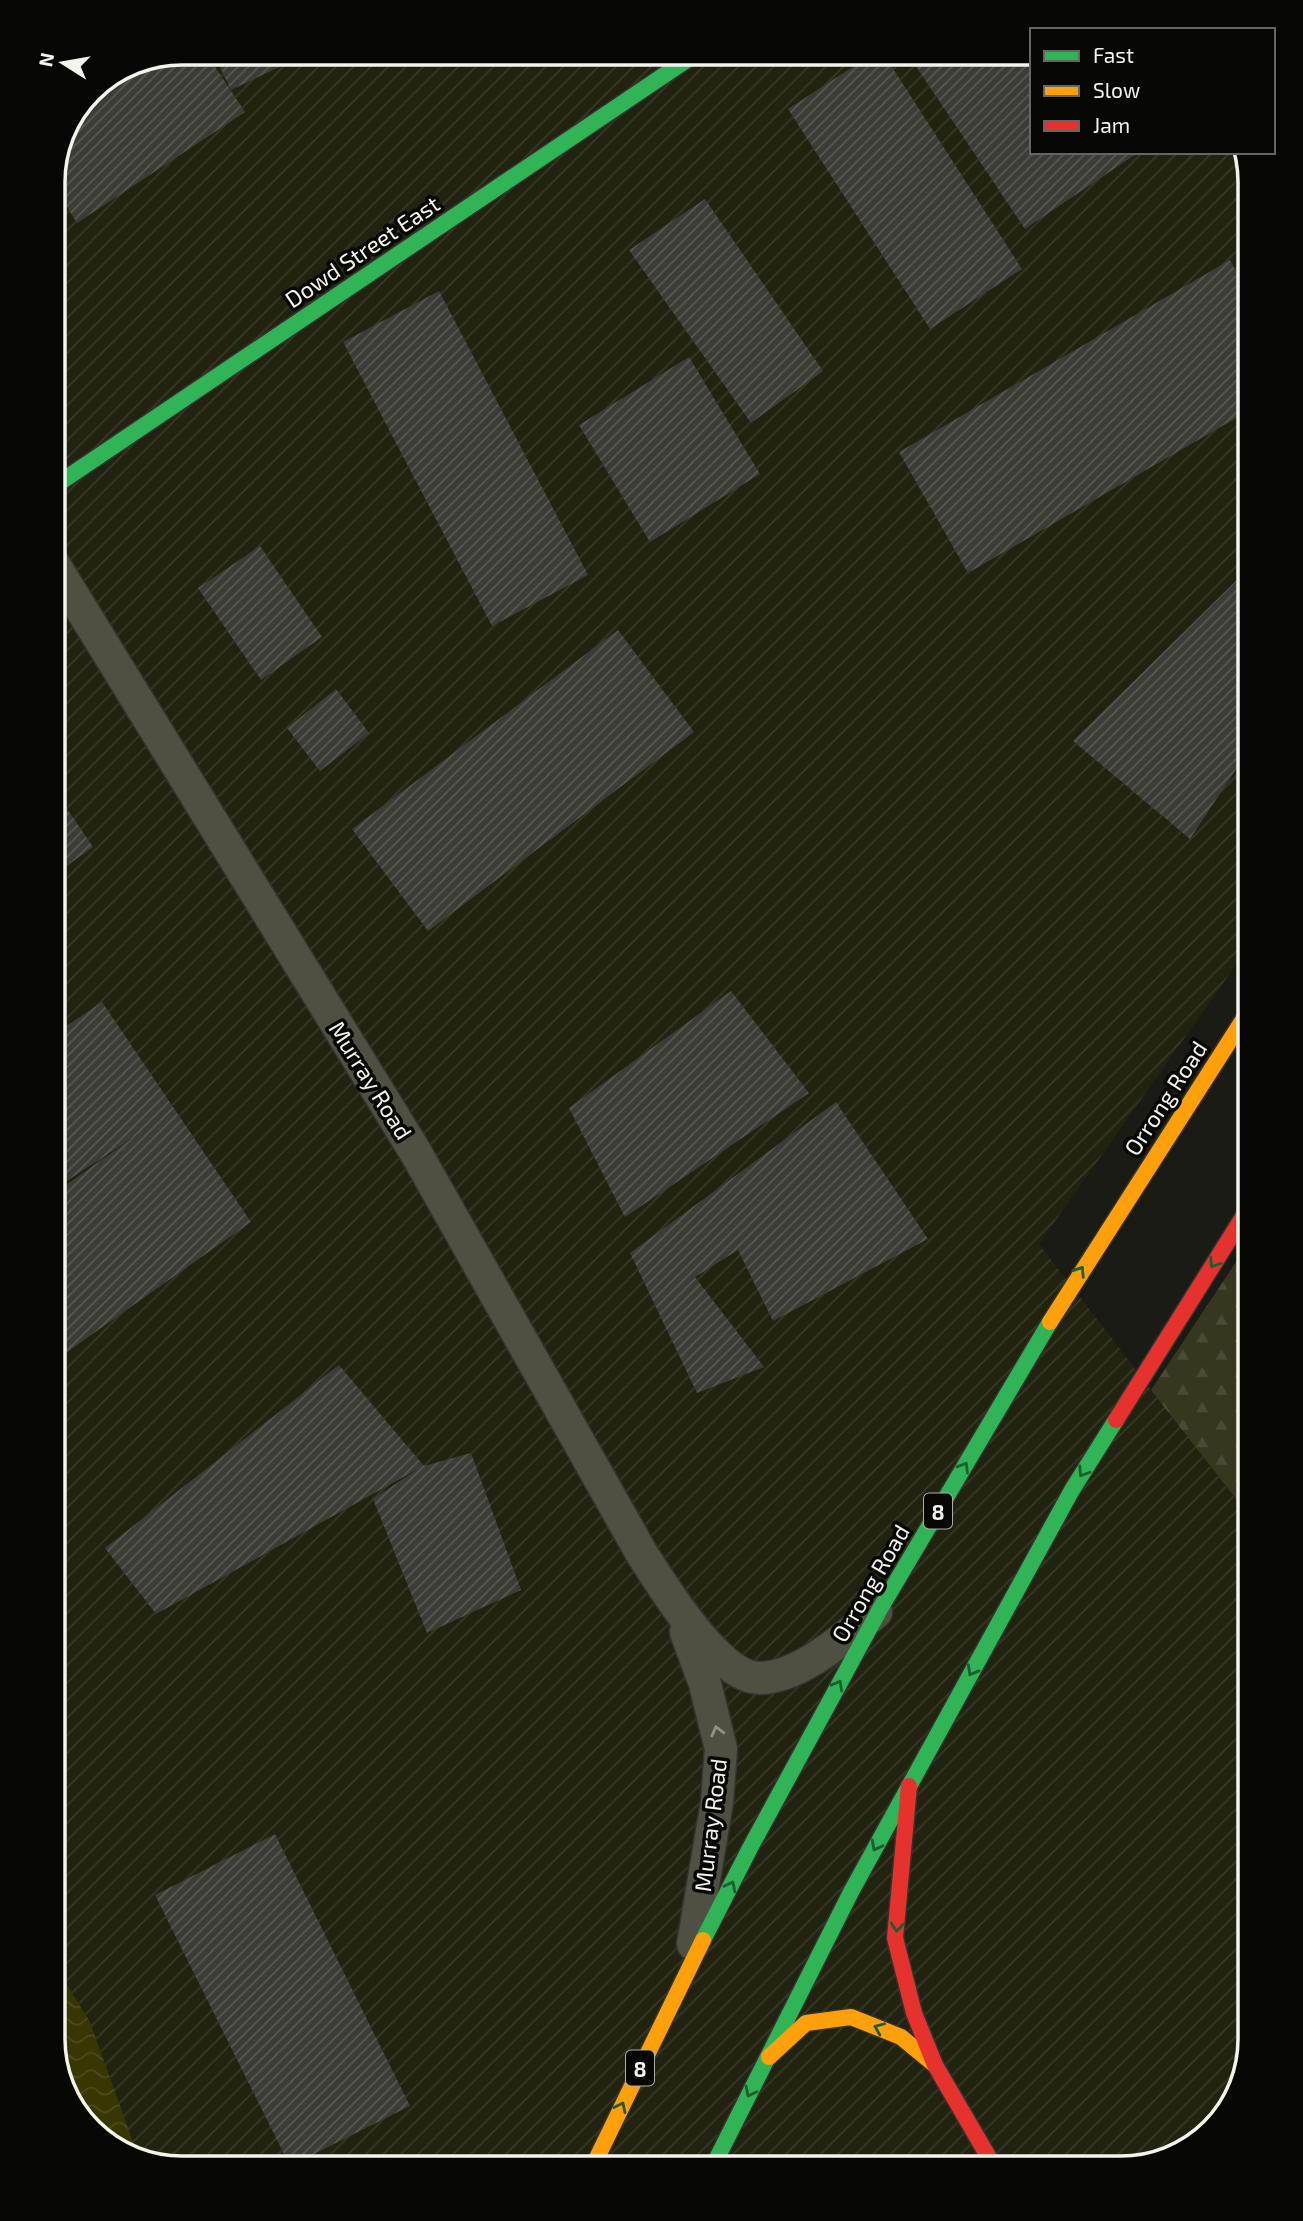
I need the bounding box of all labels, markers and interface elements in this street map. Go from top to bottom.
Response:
north arrow [28,28,98,98]
legend [1030,28,1275,154]
text: Fast [1093,42,1134,67]
text: N [33,51,58,69]
text: Slow [1093,77,1140,102]
text: Jam [1093,112,1130,137]
street label: Dowd Street East [279,189,445,313]
street label: Murray Road [324,1016,418,1144]
street label: Orrong Road [1118,1035,1212,1161]
one-way arrow [1210,1256,1223,1269]
one-way arrow [1072,1266,1085,1279]
one-way arrow [956,1461,969,1474]
one-way arrow [1079,1464,1092,1477]
road number: 8 [924,1494,952,1528]
street label: Orrong Road [825,1519,915,1647]
one-way arrow [967,1663,980,1676]
one-way arrow [830,1680,843,1692]
one-way arrow [710,1726,725,1738]
street label: Murray Road [688,1757,732,1893]
one-way arrow [871,1839,884,1851]
one-way arrow [722,1881,736,1893]
one-way arrow [889,1922,904,1933]
one-way arrow [873,2022,886,2036]
road number: 8 [626,2050,654,2086]
one-way arrow [745,2085,759,2097]
one-way arrow [613,2102,627,2114]

